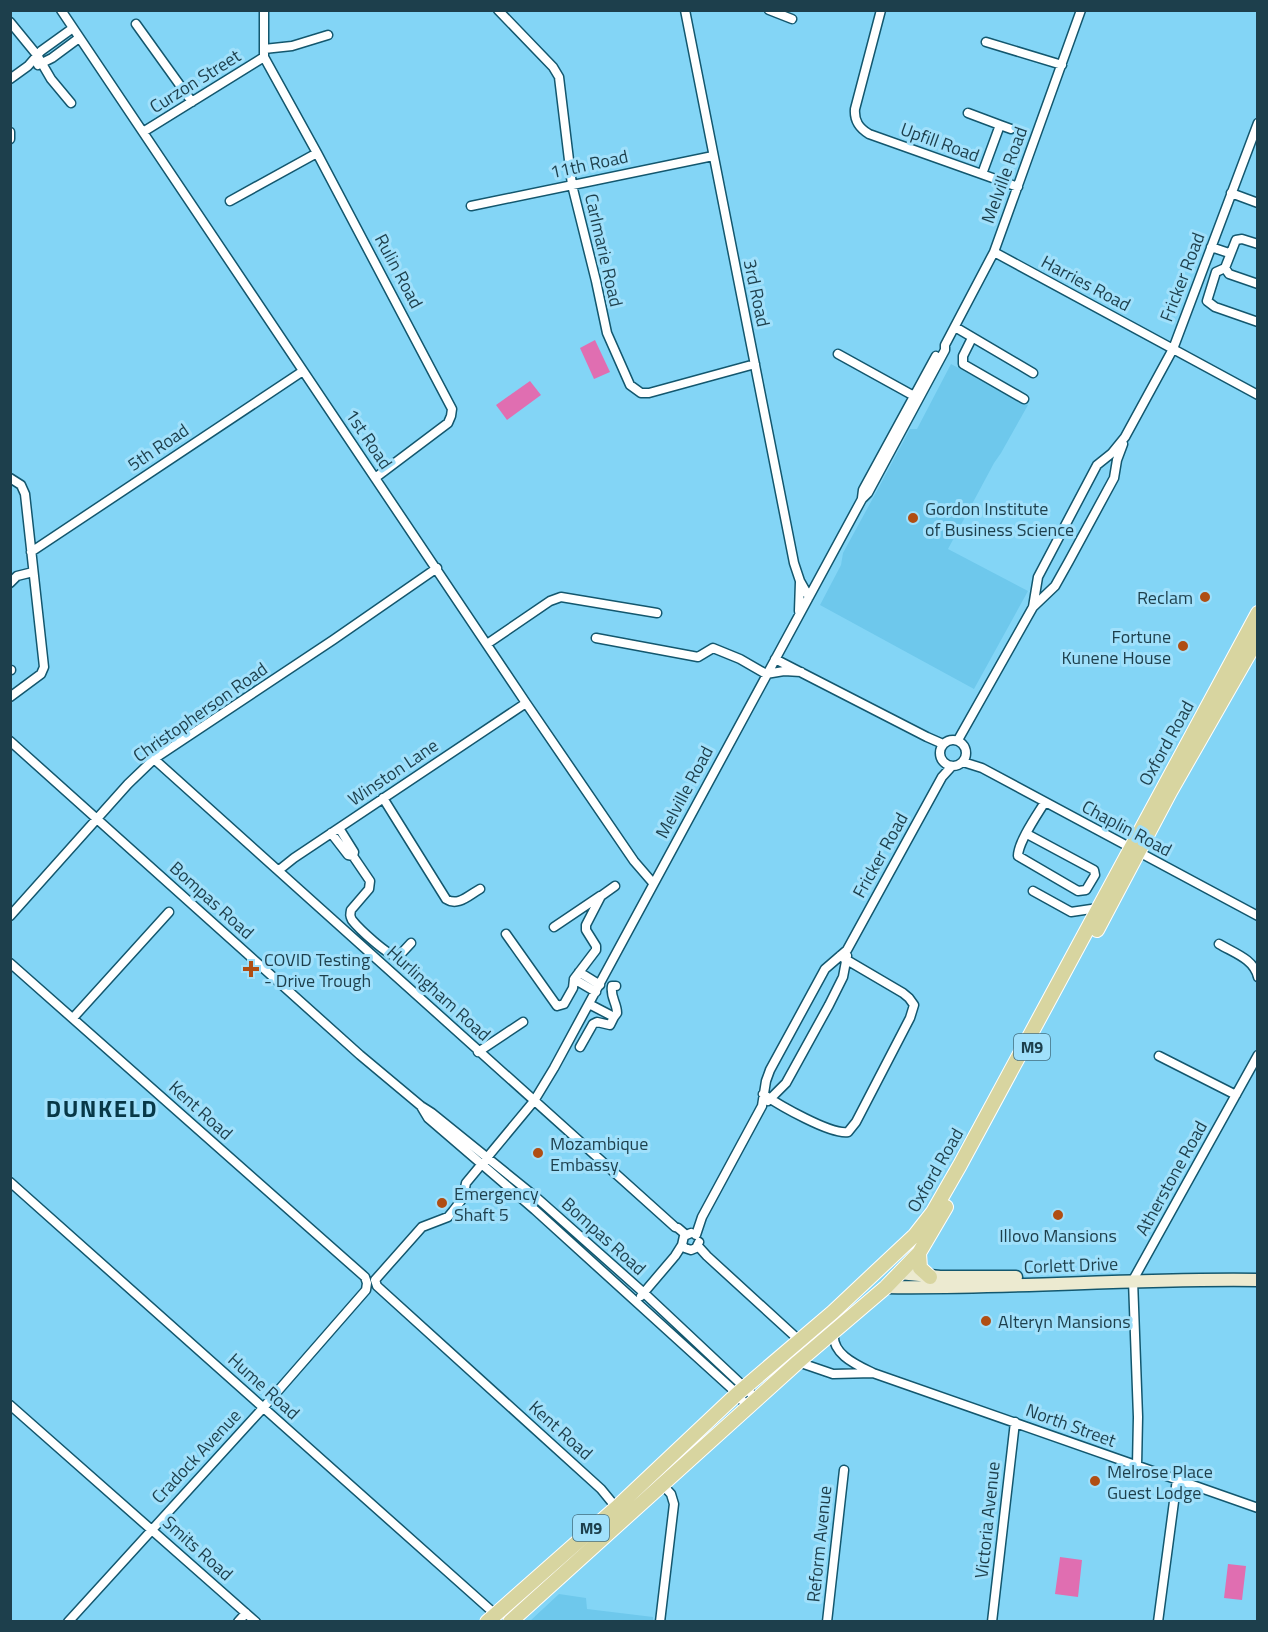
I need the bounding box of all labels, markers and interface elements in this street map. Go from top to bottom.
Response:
street label: Curzon Street [144,42,246,120]
street label: Upfill Road [897,115,983,169]
street label: Melville Road [974,123,1034,227]
street label: 11th Road [548,143,630,185]
street label: Carlmarie Road [578,191,630,309]
street label: Fricker Road [1153,228,1211,326]
street label: Rulin Road [368,229,430,313]
street label: Harries Road [1036,248,1136,318]
street label: 3rd Road [737,257,777,329]
street label: 1st Road [339,403,399,475]
street label: 5th Road [122,417,194,477]
place label: Gordon Institute of Business Science [925,495,1074,543]
marker: Gordon Institute of Business Science [906,511,920,525]
place label: Reclam [1137,584,1193,611]
marker: Reclam [1198,590,1212,604]
place label: Fortune Kunene House [1061,623,1171,671]
marker: Fortune Kunene House [1176,639,1190,653]
street label: Christopherson Road [127,655,273,769]
street label: Oxford Road [1131,695,1201,791]
street label: Winston Lane [342,732,444,812]
street label: Melville Road [648,741,720,843]
street label: Chaplin Road [1077,793,1177,863]
street label: Fricker Road [845,807,915,903]
street label: Bompas Road [164,855,260,945]
street label: Hurlingham Road [381,939,497,1047]
place label: COVID Testing - Drive Trough [264,946,371,994]
marker: COVID Testing - Drive Trough [242,960,260,978]
road number: M9 [1014,1034,1050,1060]
street label: Kent Road [163,1074,239,1146]
district label: DUNKELD [46,1090,158,1126]
street label: Atherstone Road [1128,1116,1214,1240]
street label: Oxford Road [900,1123,970,1217]
place label: Mozambique Embassy [550,1130,648,1178]
marker: Mozambique Embassy [531,1146,545,1160]
place label: Emergency Shaft 5 [454,1180,539,1228]
street label: Bompas Road [556,1191,652,1281]
marker: Emergency Shaft 5 [435,1196,449,1210]
marker: Illovo Mansions [1051,1208,1065,1222]
place label: Illovo Mansions [999,1222,1117,1249]
street label: Corlett Drive [1023,1250,1119,1280]
place label: Alteryn Mansions [998,1308,1131,1335]
marker: Alteryn Mansions [979,1314,993,1328]
street label: Hume Road [222,1346,306,1426]
street label: Kent Road [523,1394,599,1466]
street label: North Street [1022,1396,1120,1454]
street label: Cradock Avenue [145,1403,247,1509]
place label: Melrose Place Guest Lodge [1107,1458,1213,1506]
street label: Victoria Avenue [967,1460,1007,1580]
marker: Melrose Place Guest Lodge [1088,1474,1102,1488]
street label: Reform Avenue [799,1484,839,1604]
street label: Smits Road [157,1509,239,1587]
road number: M9 [573,1515,609,1541]

